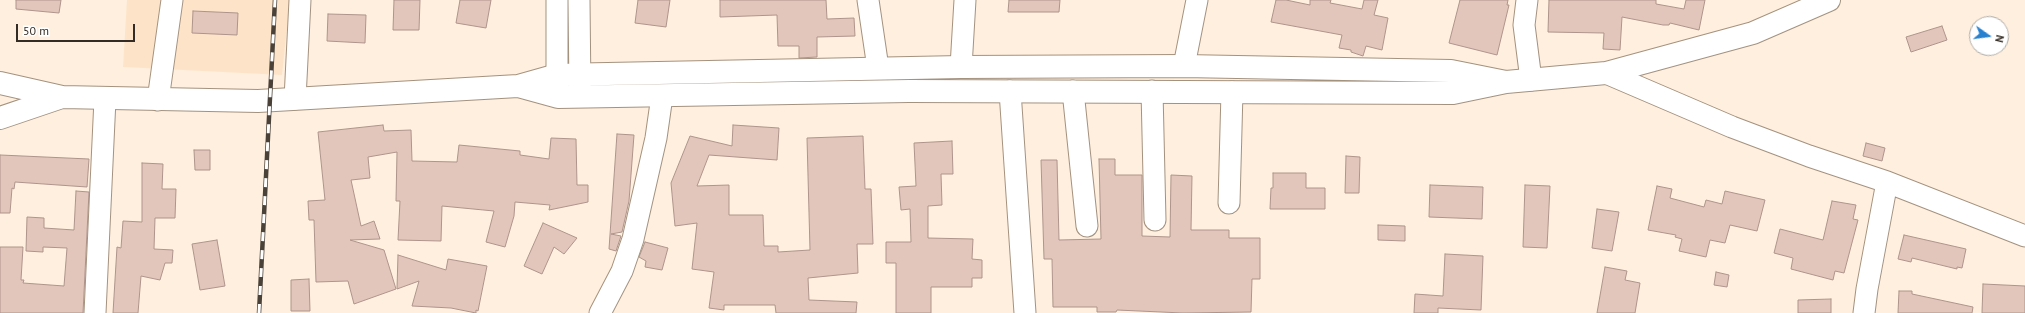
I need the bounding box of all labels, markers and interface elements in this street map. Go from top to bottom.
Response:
scale bar [18,16,137,42]
north arrow [1969,16,2009,56]
text: 50 m [23,23,49,38]
text: N [1992,33,2007,44]

